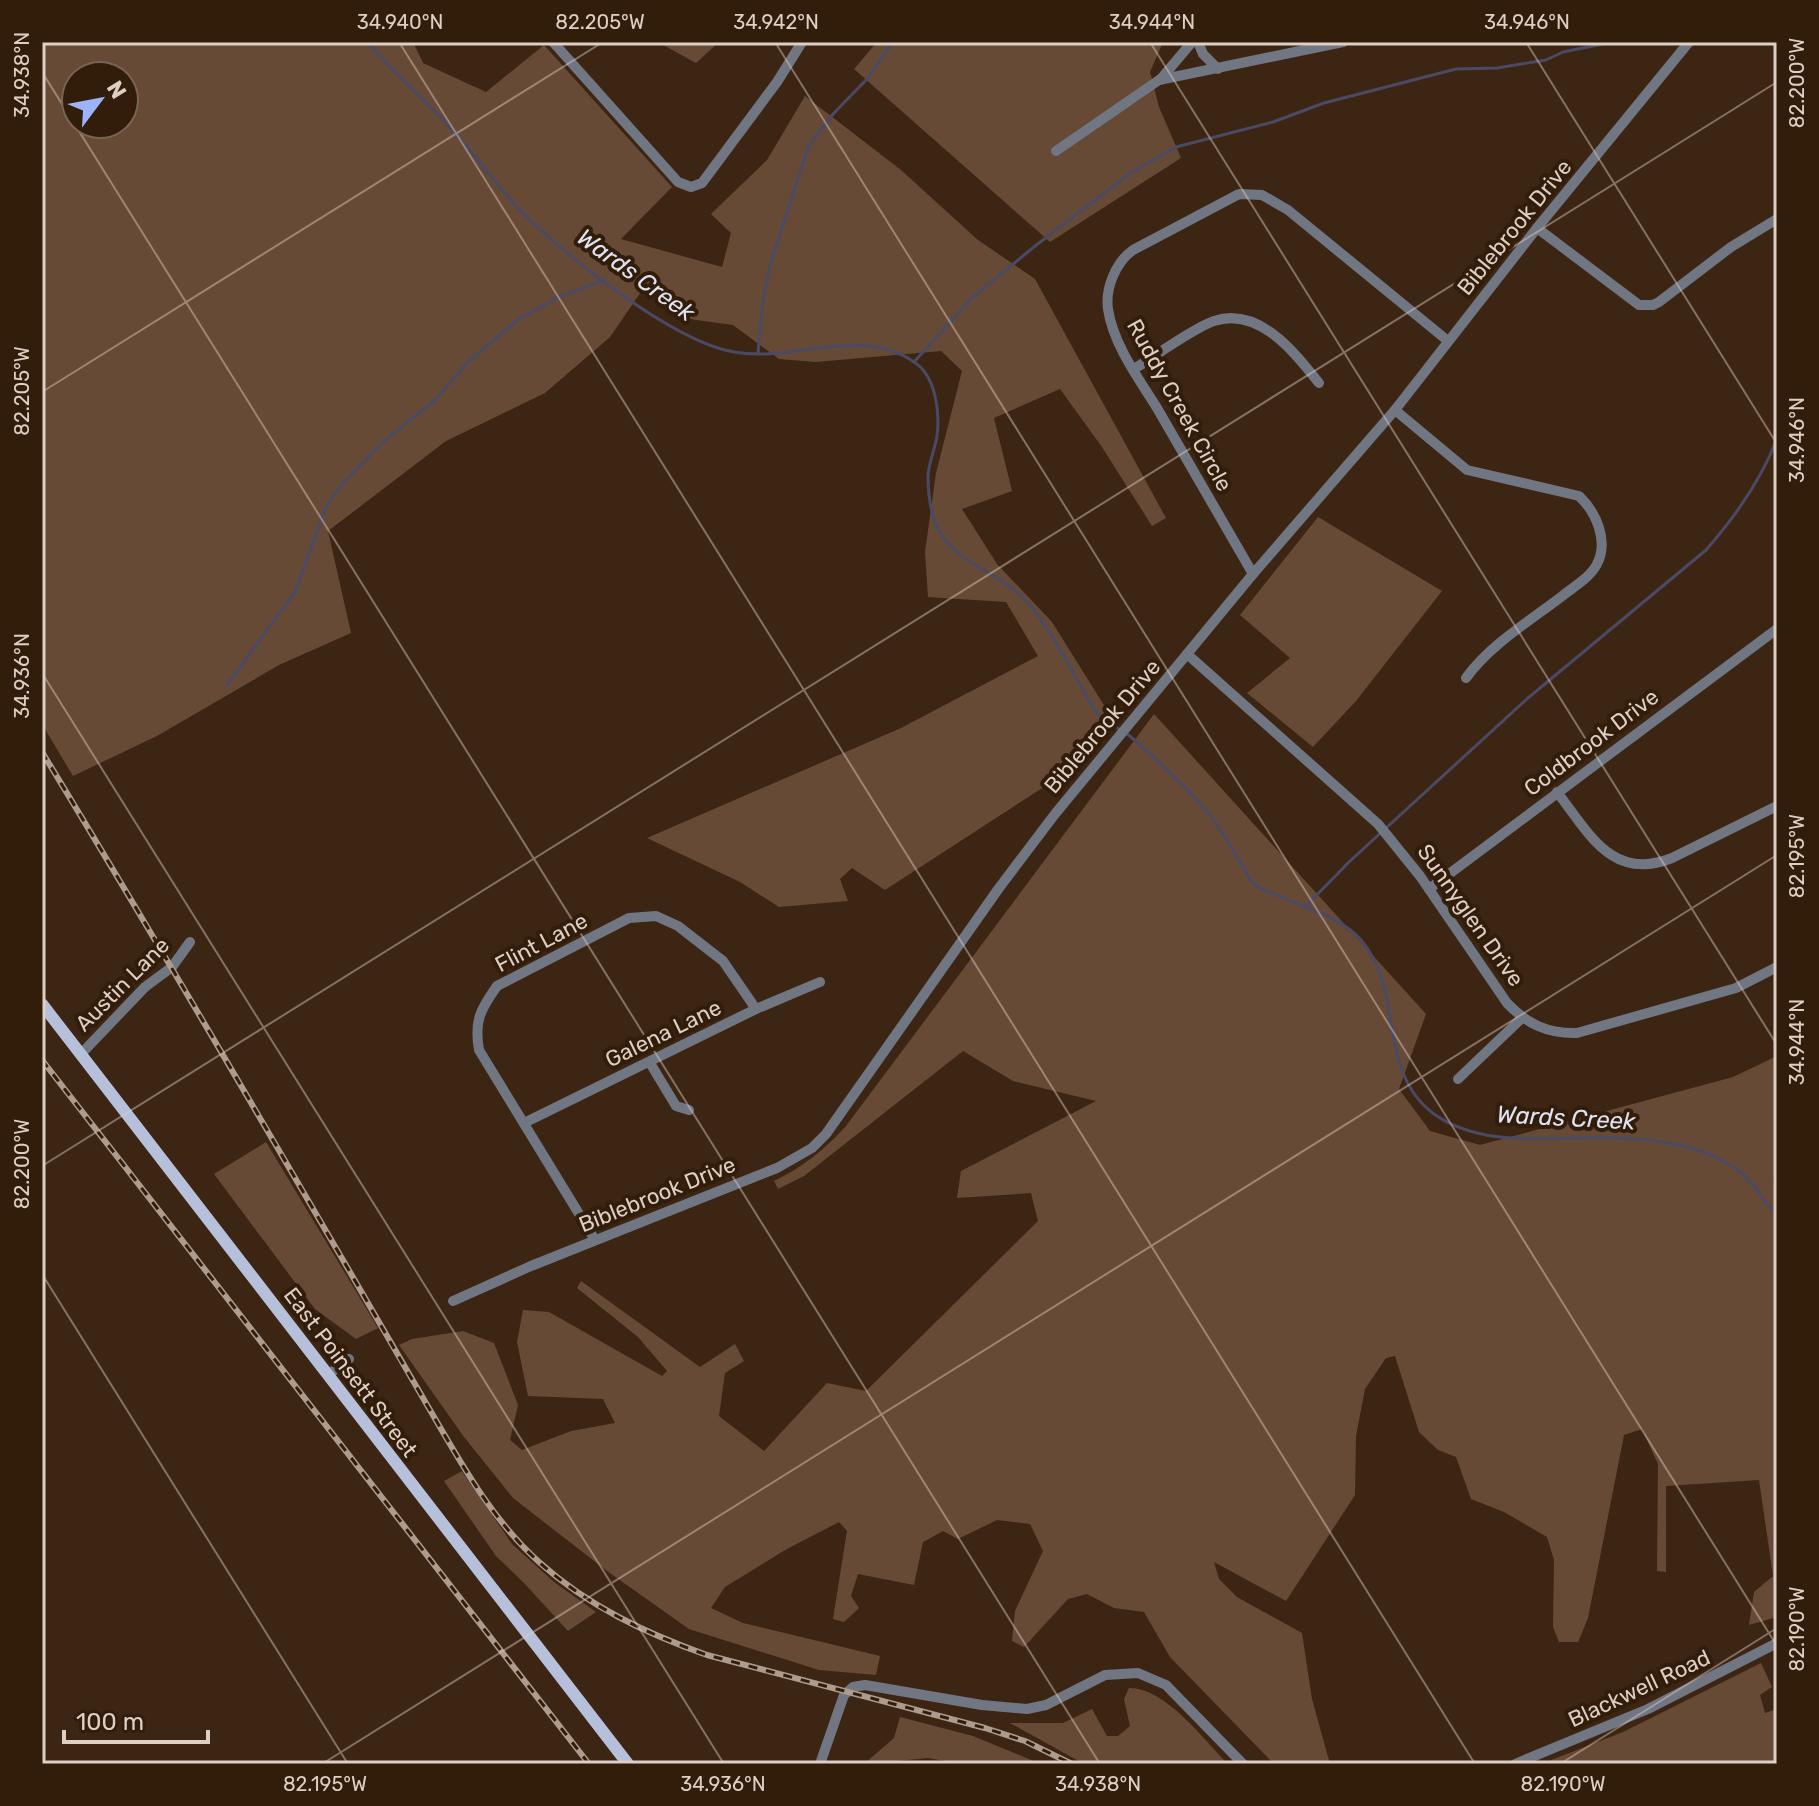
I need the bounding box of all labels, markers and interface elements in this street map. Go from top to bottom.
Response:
text: 34.940°N [357,10,443,34]
text: 82.205°W [555,10,645,34]
text: 34.942°N [733,10,819,34]
text: 34.944°N [1109,10,1195,34]
text: 34.946°N [1484,10,1570,34]
text: 34.938°N [10,32,34,118]
text: 82.200°W [1785,38,1809,128]
north arrow [60,60,140,140]
text: N [101,76,132,104]
street label: Biblebrook Drive [1451,154,1577,301]
water label: Wards Creek [572,223,701,327]
street label: Ruddy Creek Circle [1121,314,1238,496]
text: 82.205°W [10,346,34,436]
text: 34.946°N [1785,397,1809,483]
text: 34.936°N [10,633,34,719]
street label: Biblebrook Drive [1038,654,1166,799]
street label: Coldbrook Drive [1519,683,1664,802]
text: 82.195°W [1785,814,1809,898]
street label: Sunnyglen Drive [1412,839,1530,992]
street label: Flint Lane [490,907,592,978]
street label: Austin Lane [70,932,175,1037]
street label: Galena Lane [601,994,726,1073]
text: 34.944°N [1785,999,1809,1085]
water label: Wards Creek [1496,1100,1637,1136]
text: 82.200°W [10,1119,34,1209]
street label: Biblebrook Drive [575,1151,740,1238]
street label: East Poinsett Street [278,1282,423,1463]
text: 82.190°W [1785,1586,1809,1672]
street label: Blackwell Road [1564,1644,1715,1733]
scale bar [64,1694,208,1744]
text: 100 m [76,1708,144,1736]
text: 82.195°W [283,1772,367,1796]
text: 34.936°N [680,1772,766,1796]
text: 34.938°N [1055,1772,1141,1796]
text: 82.190°W [1520,1772,1606,1796]

